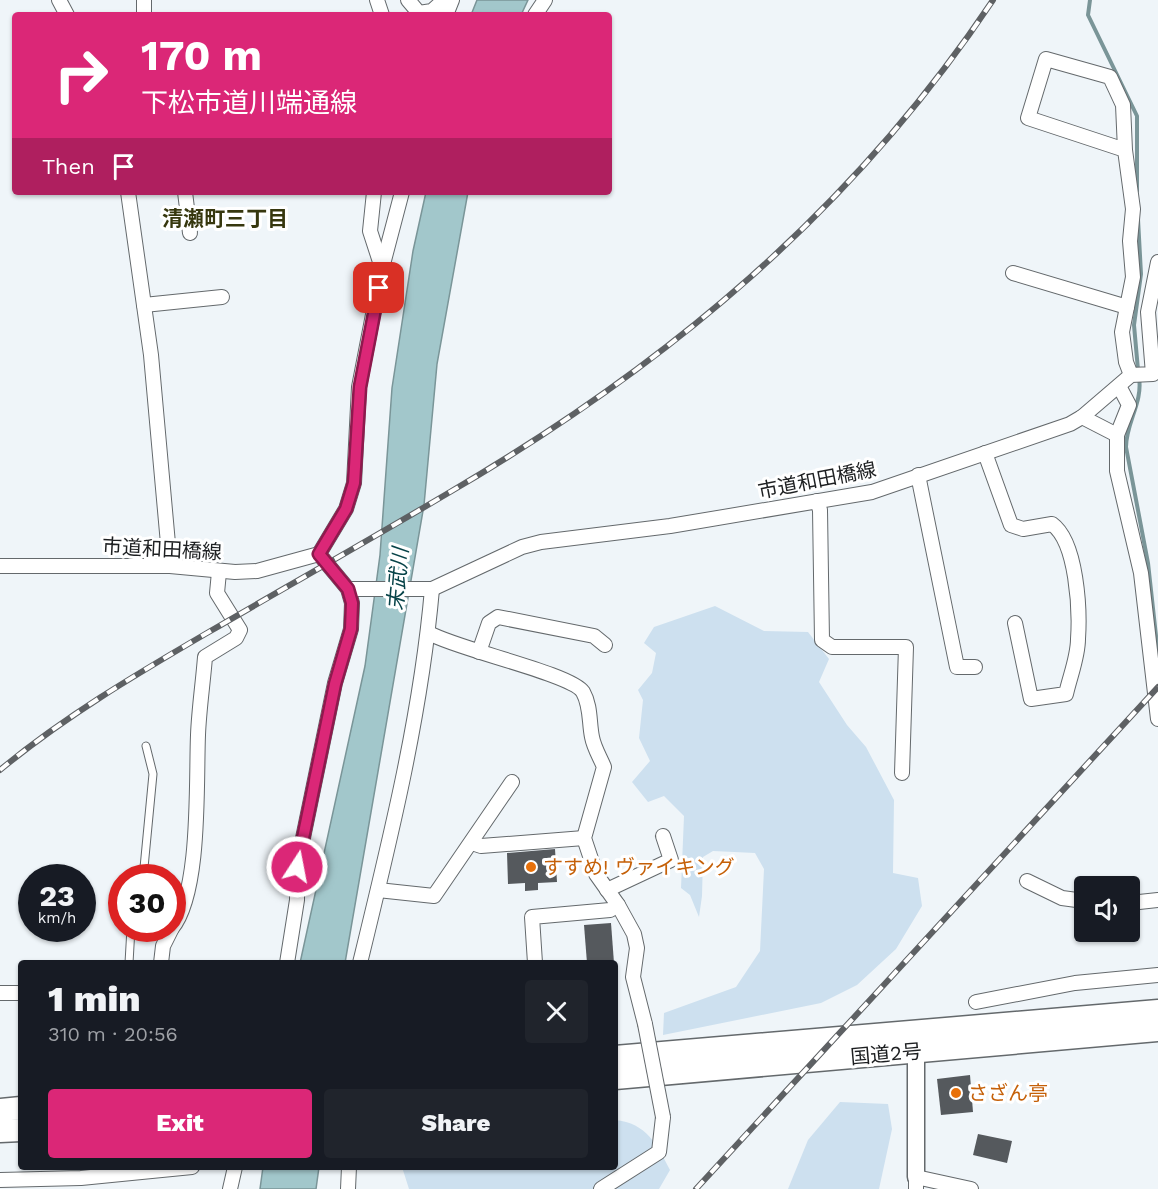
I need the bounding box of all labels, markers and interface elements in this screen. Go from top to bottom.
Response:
text: 170 m [141,31,262,80]
icon: right [42,36,120,114]
text: 下松市道川端通線 [141,87,357,119]
icon: arrive [107,150,140,183]
text: Then [42,154,95,179]
district label: 清瀬町三丁目 [162,206,288,231]
pin [353,262,404,313]
icon: arrive [362,271,395,304]
street label: 市道和田橋線 [756,457,878,503]
street label: 市道和田橋線 [101,534,223,564]
water label: 末武川 [382,544,413,611]
position arrow [265,835,329,899]
place label: すすめ! ヴァイキング [543,855,735,879]
marker: すすめ! ヴァイキング [524,860,538,874]
speed limit sign: 30 [108,864,186,942]
map controls [1074,876,1140,942]
button: sound [1074,876,1140,942]
text: 23 [39,878,75,913]
text: km/h [38,909,76,927]
text: 1 min [48,978,141,1020]
button: close [525,980,588,1043]
text: 310 m · 20:56 [48,1022,178,1046]
street label: 国道2号 [849,1039,923,1069]
place label: さざん亭 [968,1081,1048,1105]
marker: さざん亭 [949,1086,963,1100]
button: Exit [48,1089,312,1158]
button: Share [324,1089,588,1158]

